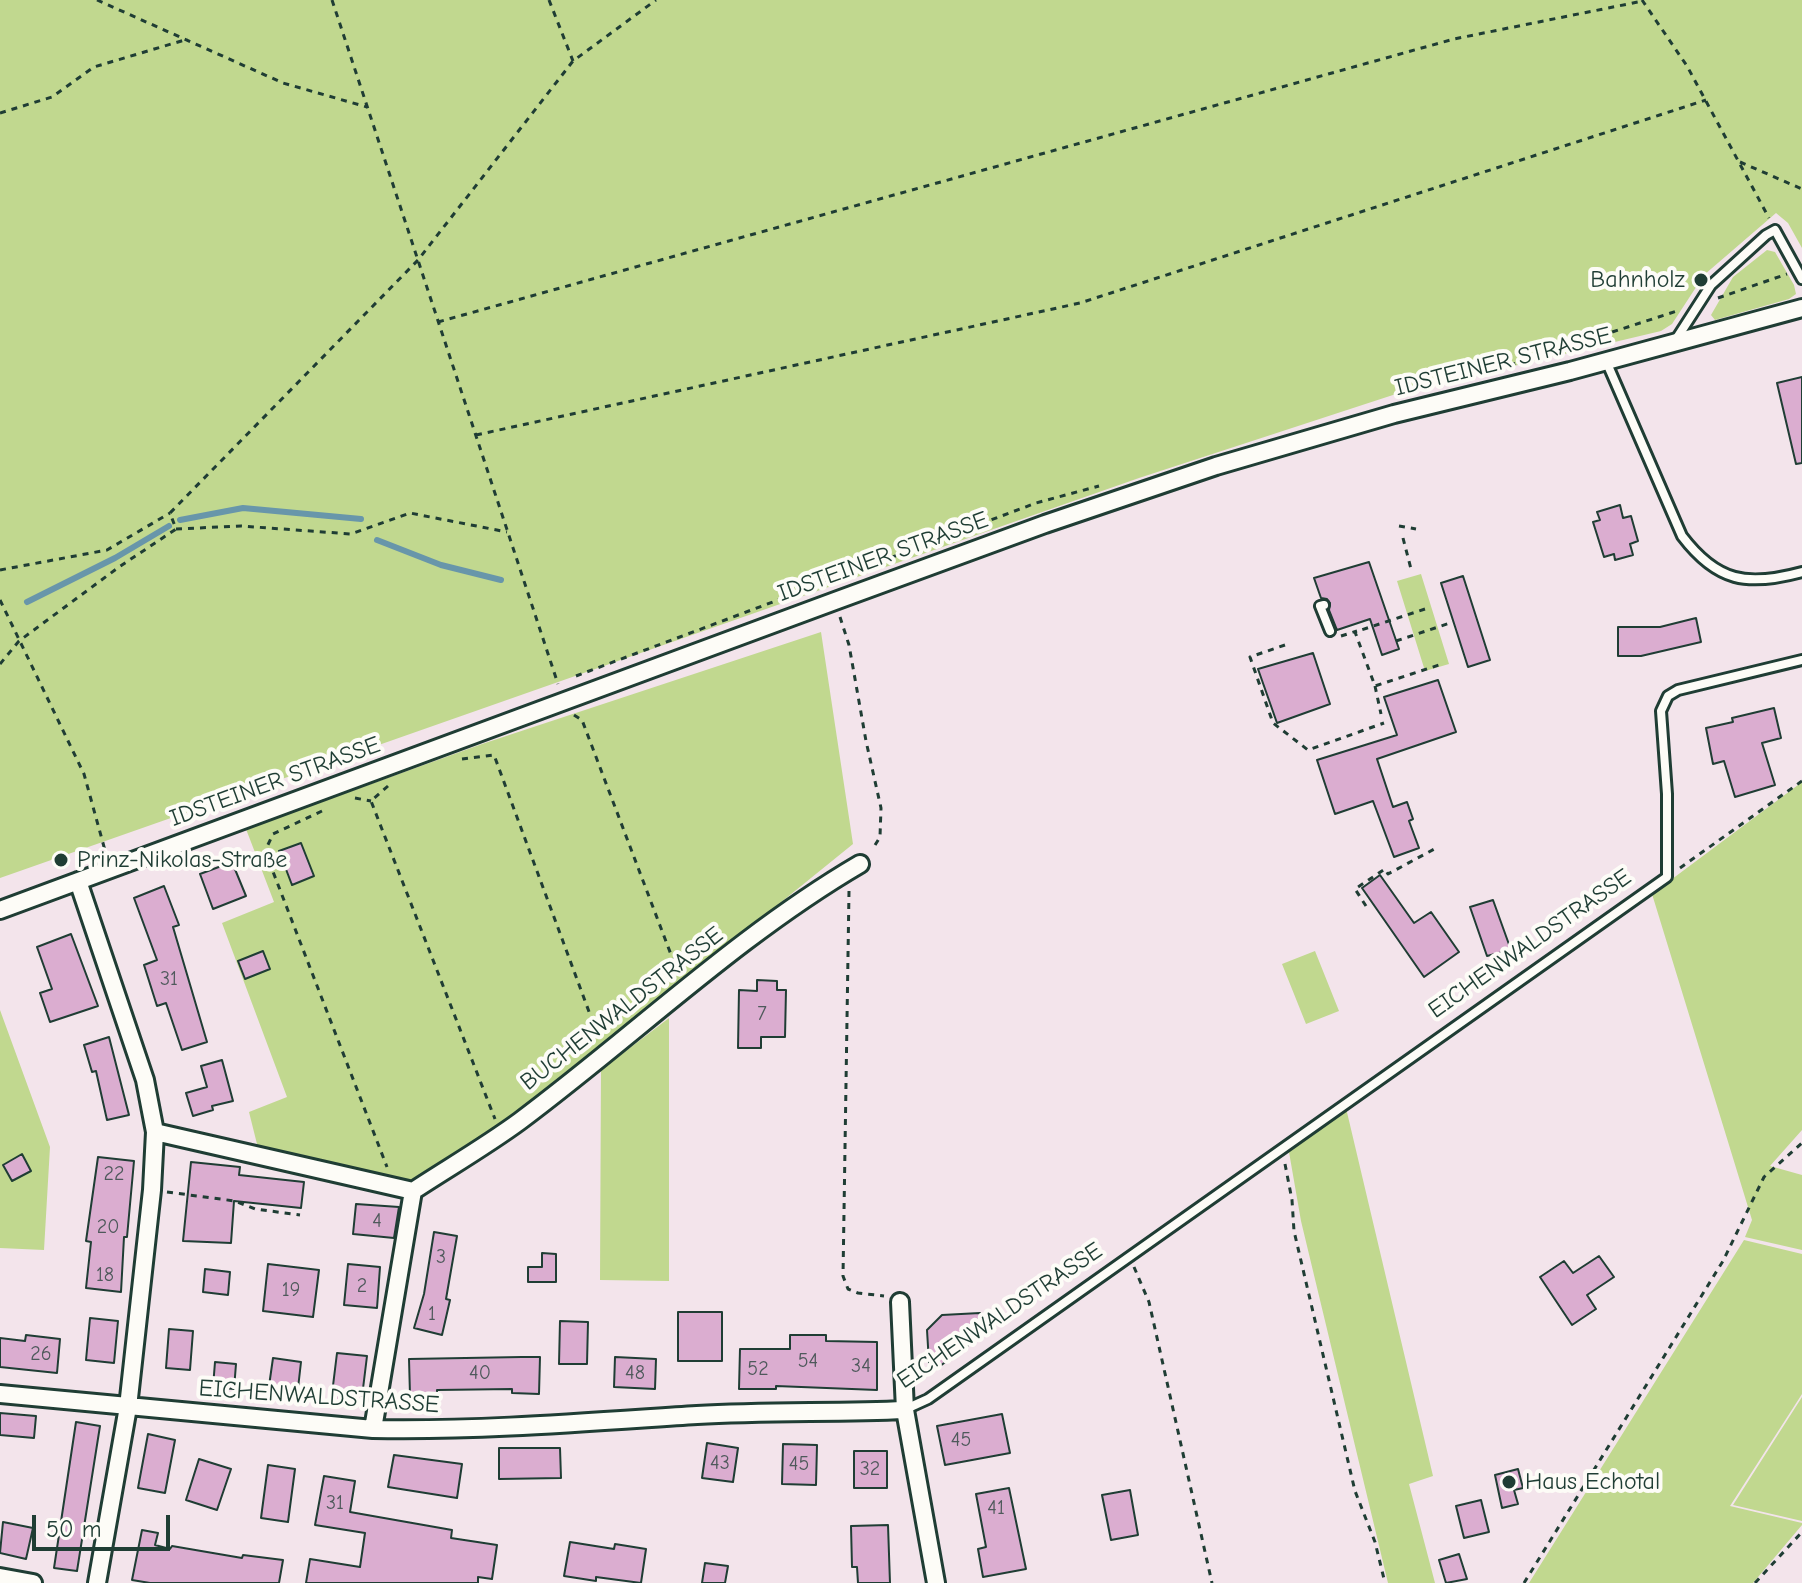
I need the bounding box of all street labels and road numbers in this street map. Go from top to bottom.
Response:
street label: IDSTEINER STRASSE [1392,321,1614,403]
street label: IDSTEINER STRASSE [774,506,992,608]
street label: IDSTEINER STRASSE [166,731,384,833]
street label: EICHENWALDSTRASSE [1423,863,1637,1025]
street label: BUCHENWALDSTRASSE [515,921,729,1097]
street label: EICHENWALDSTRASSE [892,1237,1108,1395]
street label: EICHENWALDSTRASSE [198,1374,440,1420]

